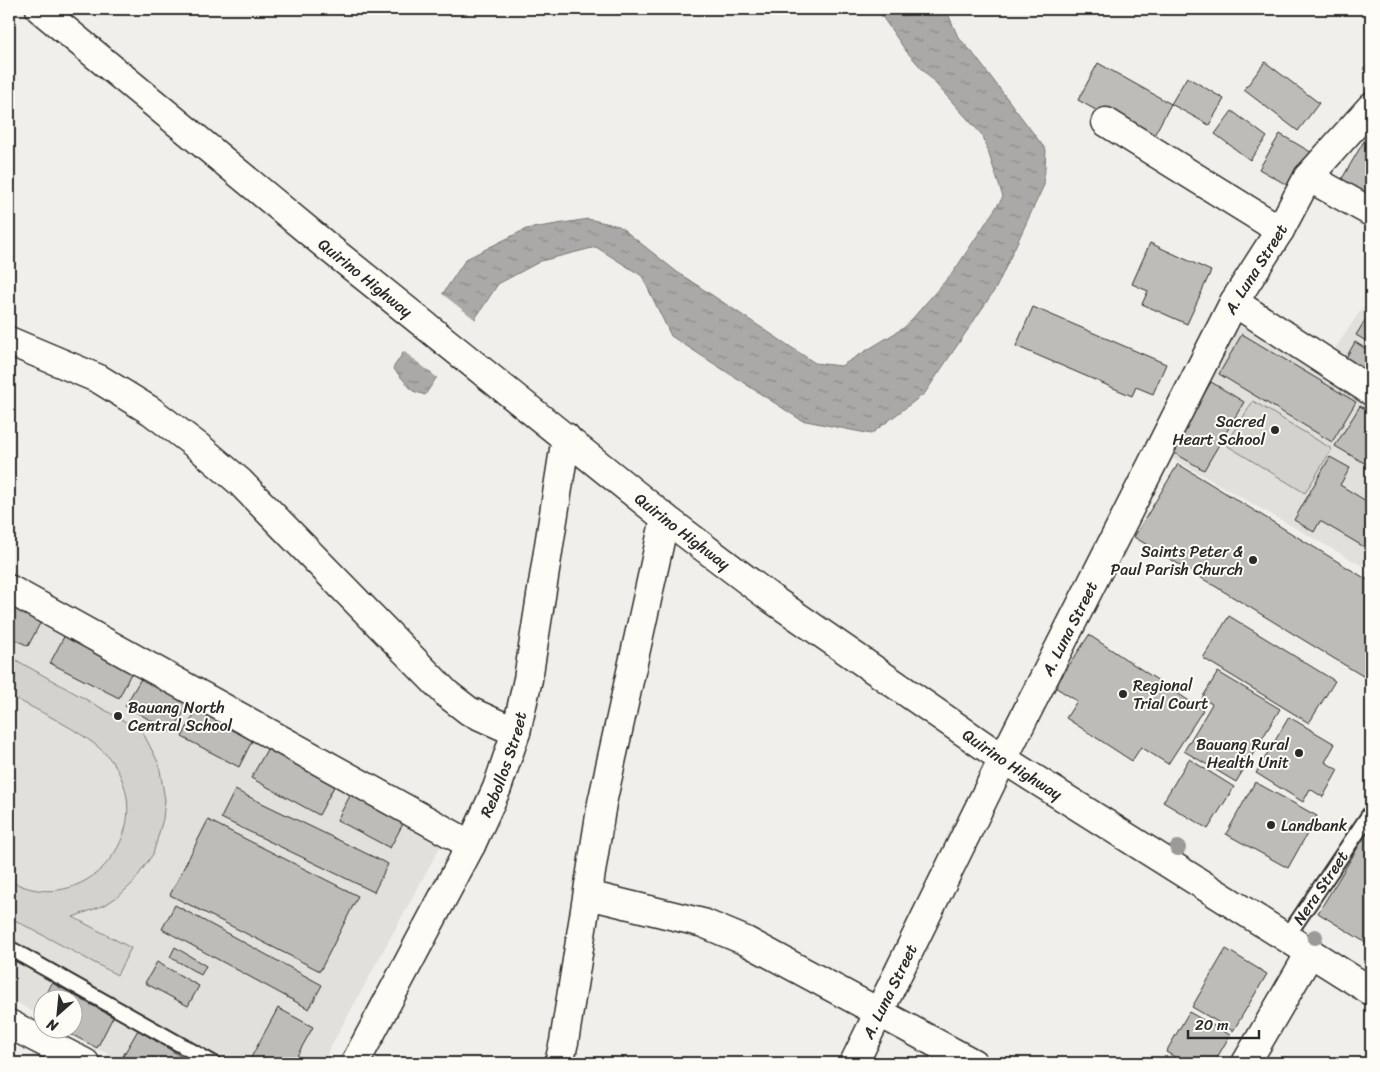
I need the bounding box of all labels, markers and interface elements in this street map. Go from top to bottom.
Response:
street label: A. Luna Street [1215,218,1295,320]
street label: Quirino Highway [312,230,420,325]
place label: Sacred Heart School [1172,407,1267,454]
marker: Sacred Heart School [1269,424,1281,436]
street label: Quirino Highway [628,484,738,578]
place label: Saints Peter & Paul Parish Church [1111,537,1243,584]
marker: Saints Peter & Paul Parish Church [1247,554,1259,566]
street label: A. Luna Street [1032,576,1105,682]
place label: Regional Trial Court [1133,671,1208,718]
marker: Regional Trial Court [1117,688,1129,700]
place label: Bauang North Central School [128,693,233,740]
street label: Rebollos Street [471,709,535,822]
marker: Bauang North Central School [112,710,124,722]
street label: Quirino Highway [956,720,1069,808]
place label: Bauang Rural Health Unit [1196,730,1289,777]
marker: Bauang Rural Health Unit [1293,747,1305,759]
place label: Landbank [1281,811,1348,840]
marker: Landbank [1265,819,1277,831]
street label: Nera Street [1284,844,1356,931]
street label: A. Luna Street [853,939,925,1045]
north arrow [32,990,82,1040]
scale bar [1188,1007,1259,1039]
text: N [42,1012,63,1039]
text: 20 m [1195,1012,1229,1038]

